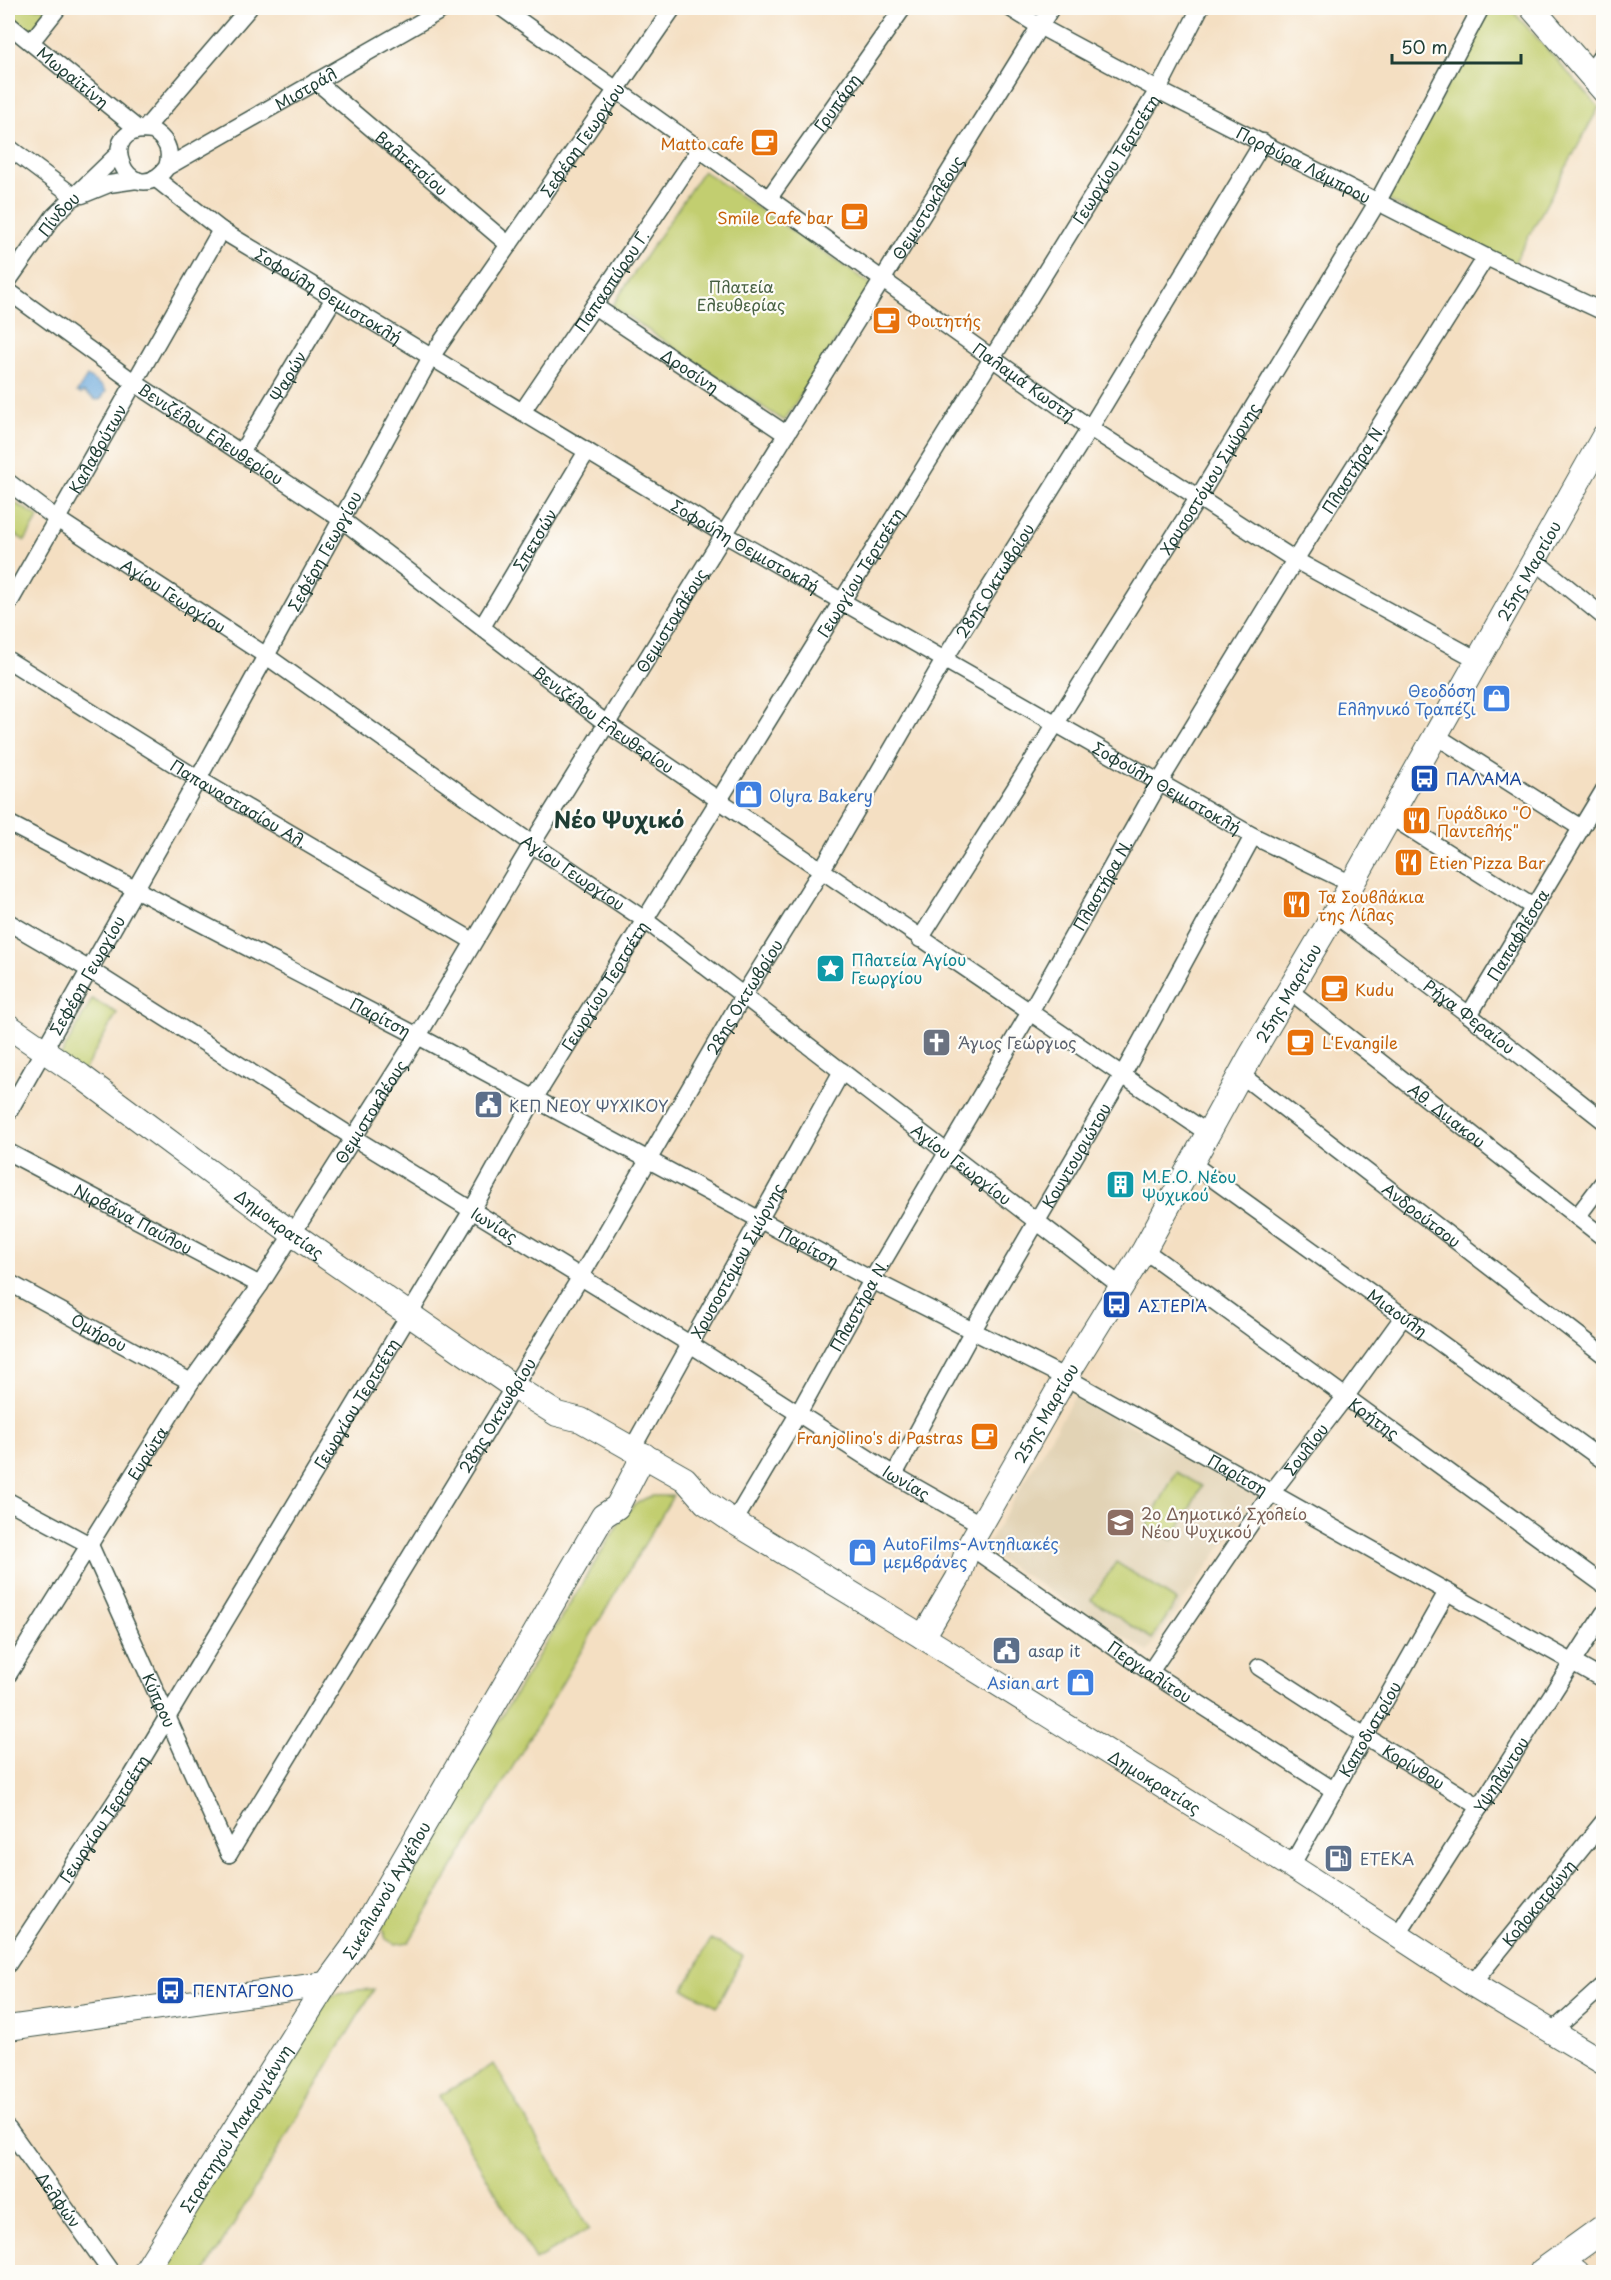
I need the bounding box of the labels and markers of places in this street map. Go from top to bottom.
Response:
cafe icon: Matto cafe [749,127,781,159]
place label: Matto cafe [660,131,744,155]
cafe icon: Smile Cafe bar [838,201,870,233]
place label: Smile Cafe bar [717,205,834,229]
cafe icon: Φοιτητής [870,304,902,336]
place label: Φοιτητής [907,308,981,332]
place label: Θεοδόση Ελληνικό Τραπέζι [1337,678,1476,720]
shop icon: Θεοδόση Ελληνικό Τραπέζι [1481,683,1513,715]
bus stop icon: ΠΑΛΑΜΑ [1409,762,1441,794]
place label: ΠΑΛΑΜΑ [1446,766,1522,790]
shop icon: Olyra Bakery [732,779,764,811]
place label: Olyra Bakery [769,783,873,807]
place label: Γυράδικο "Ο Παντελής" [1437,800,1532,842]
restaurant icon: Γυράδικο "Ο Παντελής" [1400,805,1432,837]
restaurant icon: Etien Pizza Bar [1392,846,1424,878]
place label: Etien Pizza Bar [1429,850,1546,874]
place label: Τα Σουβλάκια της Λίλας [1318,884,1425,926]
restaurant icon: Τα Σουβλάκια της Λίλας [1281,889,1313,921]
place label: Πλατεία Αγίου Γεωργίου [851,947,966,989]
place icon: Πλατεία Αγίου Γεωργίου [814,952,846,984]
cafe icon: Kudu [1318,973,1350,1005]
place label: Kudu [1355,977,1394,1001]
church icon: Άγιος Γεώργιος [921,1026,953,1058]
cafe icon: L'Evangile [1285,1026,1317,1058]
place label: Άγιος Γεώργιος [958,1030,1076,1054]
place label: L'Evangile [1322,1030,1398,1054]
public building icon: ΚΕΠ ΝΕΟΥ ΨΥΧΙΚΟΥ [472,1089,504,1121]
place label: ΚΕΠ ΝΕΟΥ ΨΥΧΙΚΟΥ [509,1093,669,1117]
place label: Μ.Ε.Ο. Νέου Ψυχικού [1142,1164,1236,1206]
building icon: Μ.Ε.Ο. Νέου Ψυχικού [1105,1169,1137,1201]
bus stop icon: ΑΣΤΕΡΙΑ [1101,1289,1133,1321]
place label: ΑΣΤΕΡΙΑ [1138,1293,1207,1317]
cafe icon: Franjolino's di Pastras [968,1421,1000,1453]
place label: Franjolino's di Pastras [796,1425,963,1449]
place label: 2ο Δημοτικό Σχολείο Νέου Ψυχικού [1141,1501,1307,1543]
school or university icon: 2ο Δημοτικό Σχολείο Νέου Ψυχικού [1104,1506,1136,1538]
place label: AutoFilms-Αντηλιακές μεμβράνες [883,1531,1059,1573]
shop icon: AutoFilms-Αντηλιακές μεμβράνες [846,1536,878,1568]
public building icon: asap it [991,1634,1023,1666]
place label: asap it [1028,1638,1081,1662]
shop icon: Asian art [1064,1666,1096,1698]
place label: Asian art [987,1670,1059,1694]
fuel station icon: ΕΤΕΚΑ [1323,1842,1355,1874]
place label: ΕΤΕΚΑ [1360,1846,1414,1870]
bus stop icon: ΠΕΝΤΑΓΩΝΟ [155,1974,187,2006]
place label: ΠΕΝΤΑΓΩΝΟ [192,1978,294,2002]

